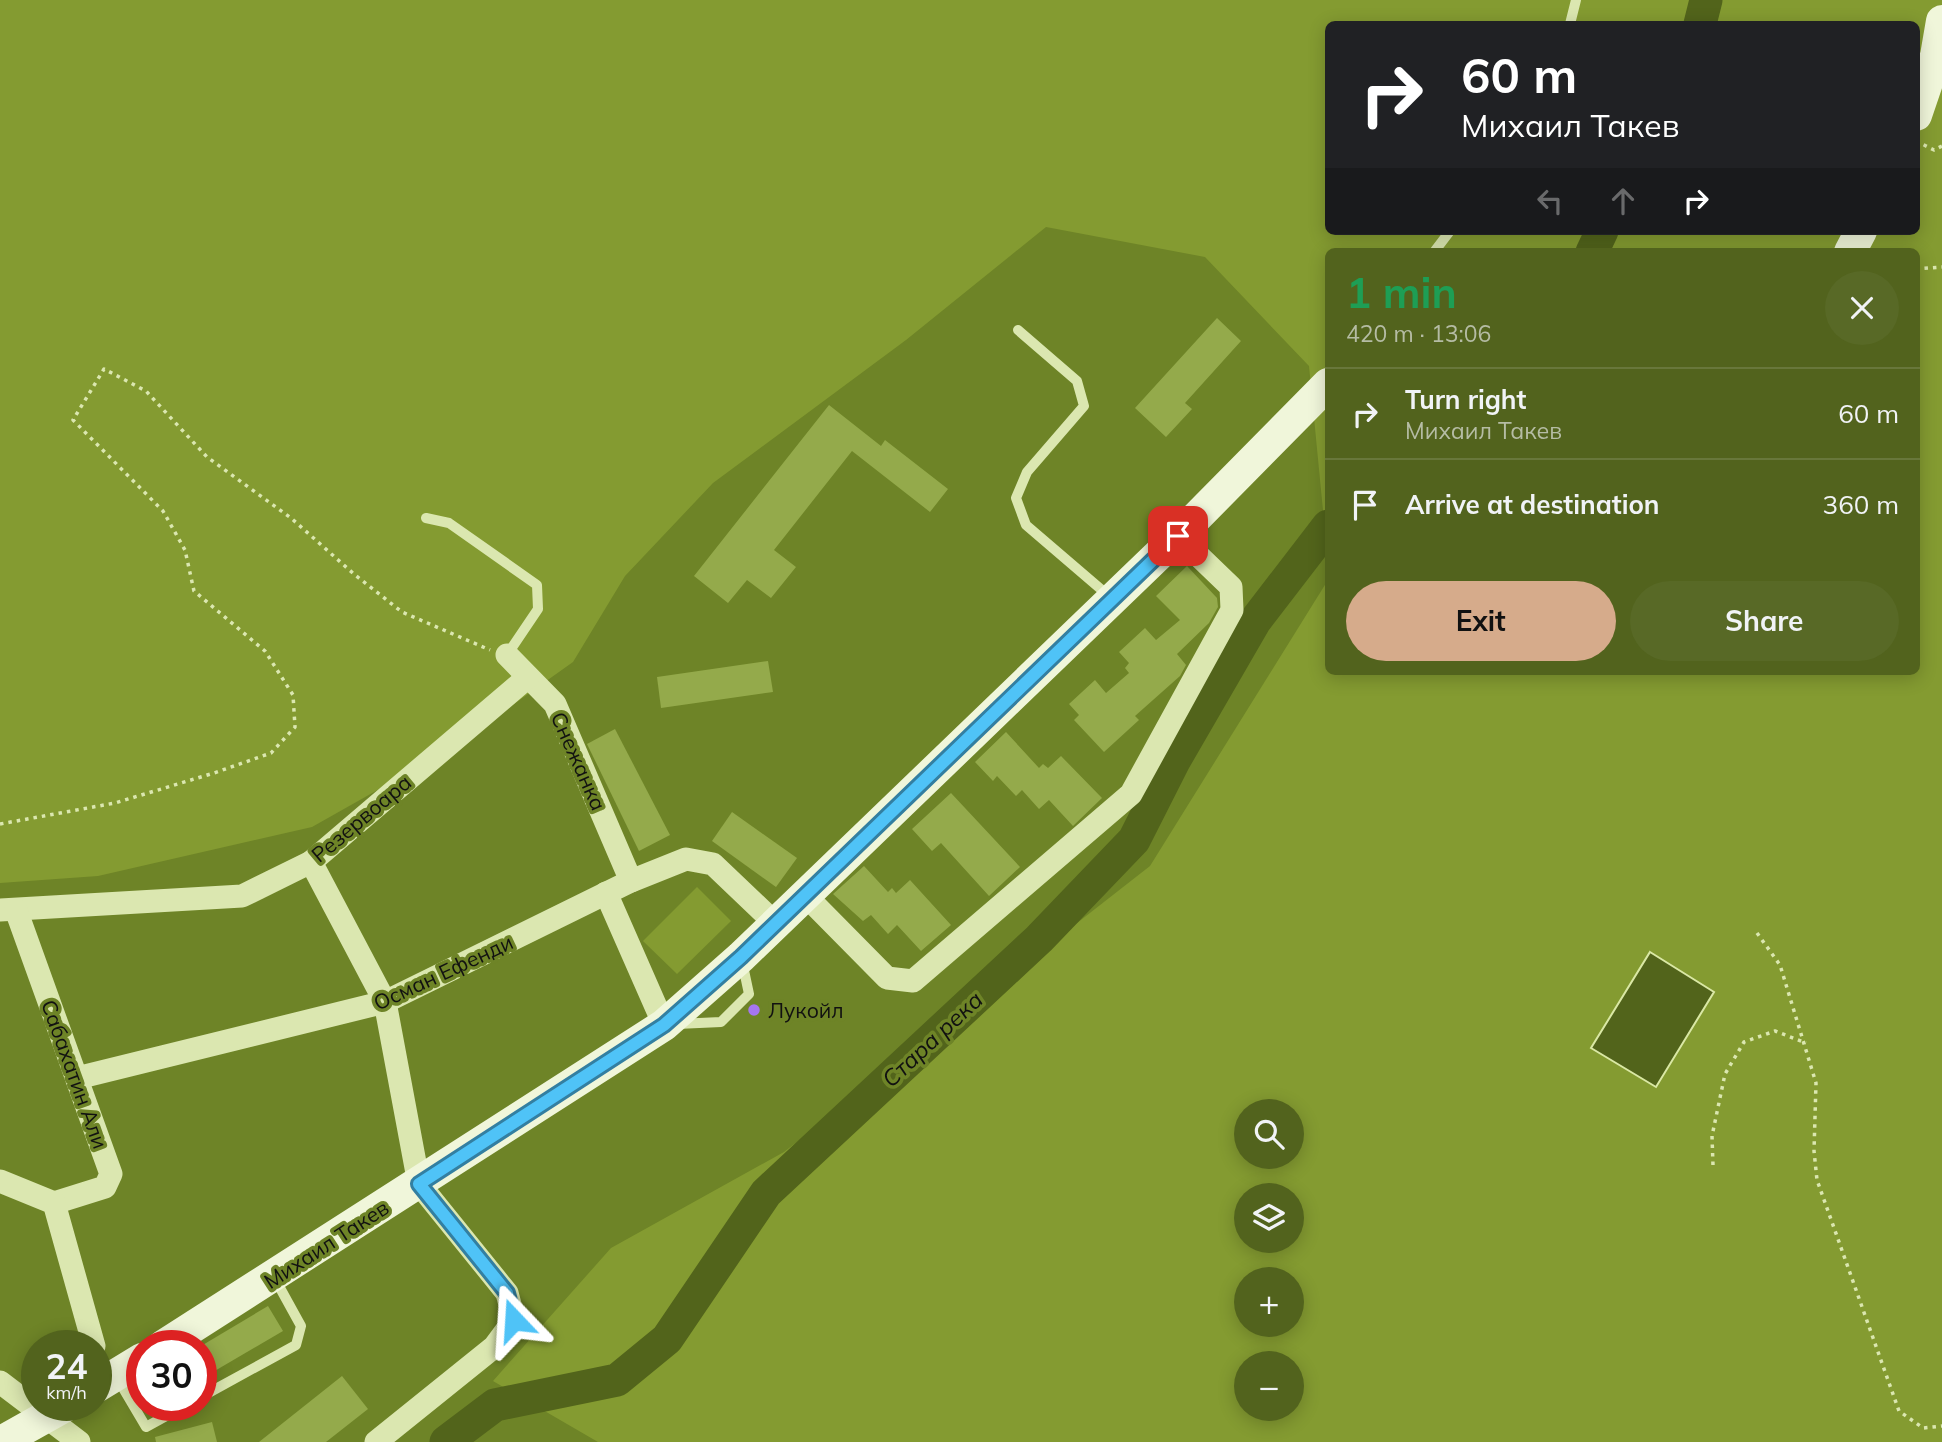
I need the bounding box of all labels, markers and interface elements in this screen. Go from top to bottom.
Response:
text: 60 m [1461,44,1577,105]
icon: right [1346,49,1437,140]
text: Михаил Такев [1461,105,1680,145]
icon: left [1531,182,1569,220]
icon: ahead [1604,182,1642,220]
icon: right [1677,182,1715,220]
text: 1 min [1346,266,1457,319]
button: close [1825,271,1899,345]
text: 420 m · 13:06 [1346,319,1491,348]
text: Turn right [1405,383,1526,416]
icon: right [1346,395,1384,433]
text: 60 m [1838,397,1899,430]
text: Михаил Такев [1405,416,1562,445]
icon: arrive [1346,486,1384,524]
text: Arrive at destination [1405,488,1660,521]
text: 360 m [1823,488,1899,521]
pin [1148,506,1208,566]
icon: arrive [1159,517,1197,555]
button: Exit [1346,581,1616,661]
button: Share [1630,581,1899,661]
street label: Снежанка [546,708,612,814]
street label: Резервоара [306,769,416,867]
street label: Осман Ефенди [369,928,517,1016]
water label: Стара река [875,985,989,1093]
street label: Сабахатин Али [36,996,114,1152]
place label: Лукойл [768,997,844,1023]
marker: Лукойл [746,1002,762,1018]
map controls [1234,1099,1304,1421]
button: search [1234,1099,1304,1169]
button: layers [1234,1183,1304,1253]
street label: Михаил Такев [259,1194,393,1294]
button: + [1234,1267,1304,1337]
position arrow [477,1283,551,1357]
speed limit sign: 30 [126,1330,217,1421]
text: 24 [45,1344,88,1388]
button: − [1234,1351,1304,1421]
text: km/h [46,1381,87,1404]

